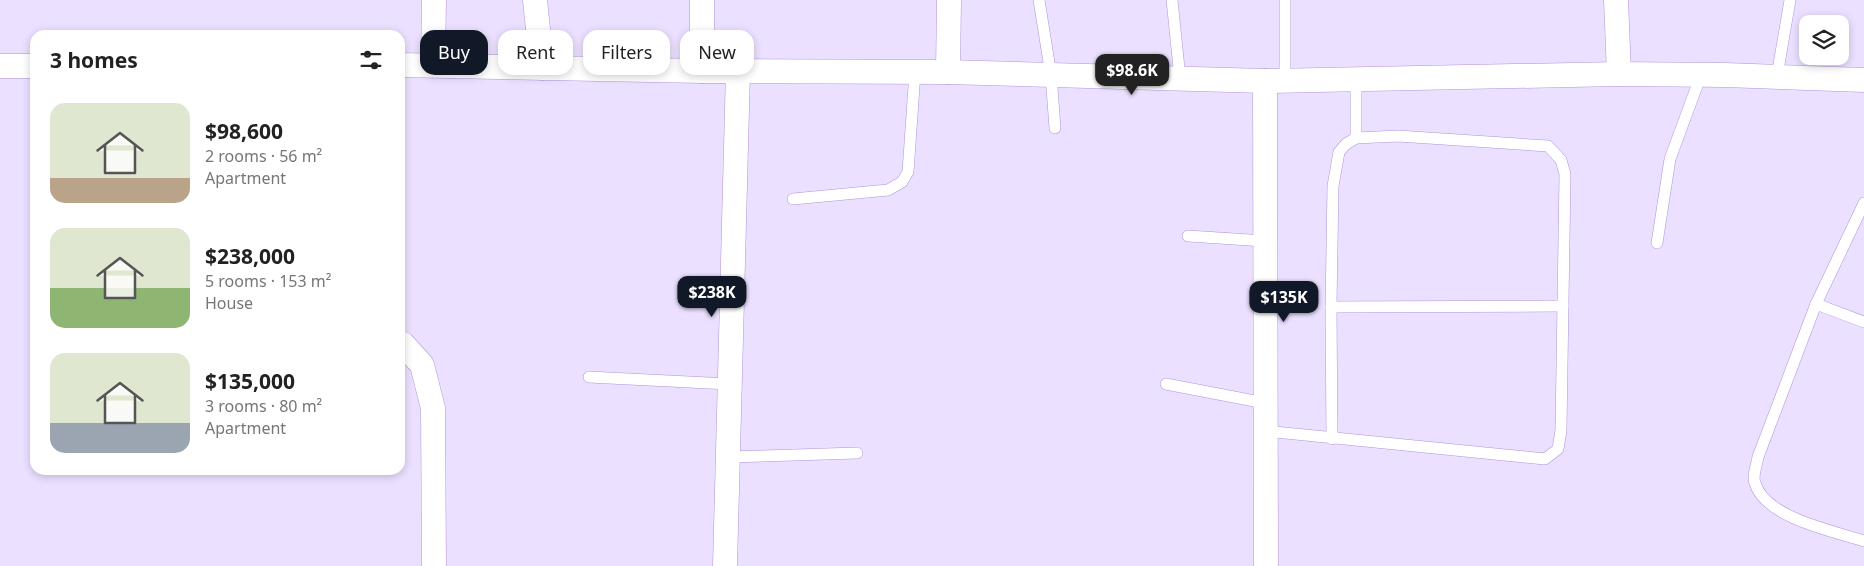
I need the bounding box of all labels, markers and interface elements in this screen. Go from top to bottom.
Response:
map controls [1799,15,1849,65]
button: layers [1799,15,1849,65]
chip: Buy [420,30,488,75]
chip: Rent [498,30,573,75]
chip: Filters [583,30,670,75]
chip: New [680,30,754,75]
text: 3 homes [50,46,138,74]
icon: filters [357,46,385,74]
pin: $98.6K [1091,54,1173,96]
text: $98.6K [1106,59,1158,81]
text: $98,600 [205,117,283,145]
icon: home [90,123,150,183]
text: 2 rooms · 56 m² [205,145,322,167]
text: Apartment [205,167,286,189]
text: $238,000 [205,242,295,270]
icon: home [90,248,150,308]
text: 5 rooms · 153 m² [205,270,331,292]
pin: $238K [677,276,747,318]
pin: $135K [1249,280,1319,323]
text: $238K [688,281,736,303]
text: $135K [1260,286,1308,308]
text: House [205,292,253,314]
text: $135,000 [205,367,295,395]
icon: home [90,373,150,433]
text: 3 rooms · 80 m² [205,395,322,417]
text: Apartment [205,417,286,439]

